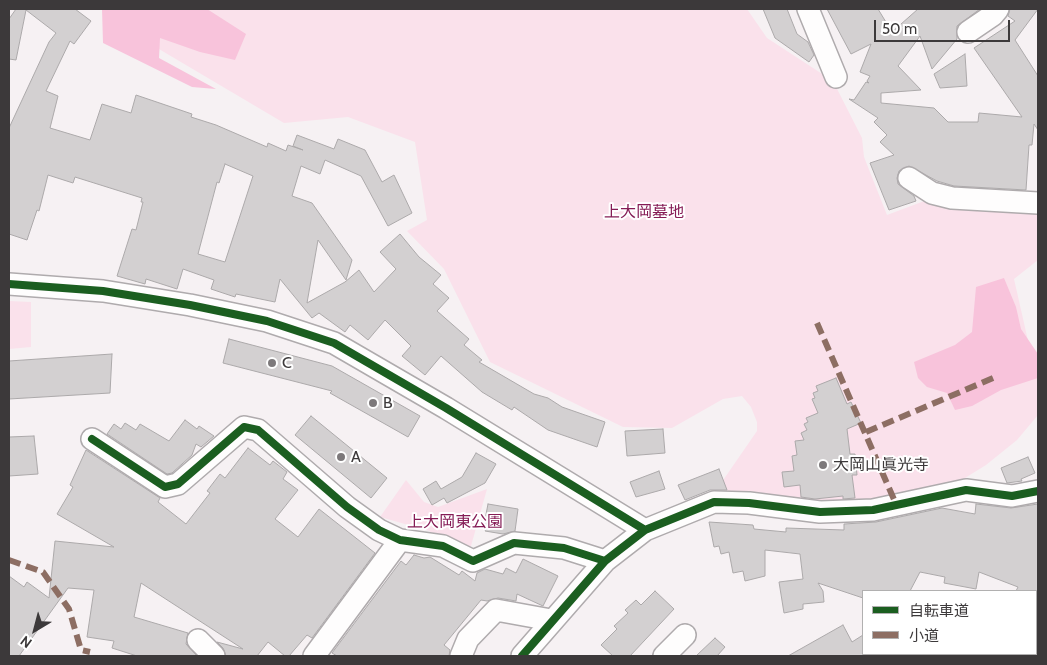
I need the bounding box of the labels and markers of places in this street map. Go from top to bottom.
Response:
place label: C [282,353,292,373]
marker: C [266,357,278,369]
place label: B [383,393,393,413]
marker: B [367,397,379,409]
place label: A [351,447,361,467]
marker: A [335,451,347,463]
place label: 大岡山眞光寺 [833,455,929,475]
marker: 大岡山眞光寺 [817,459,829,471]

